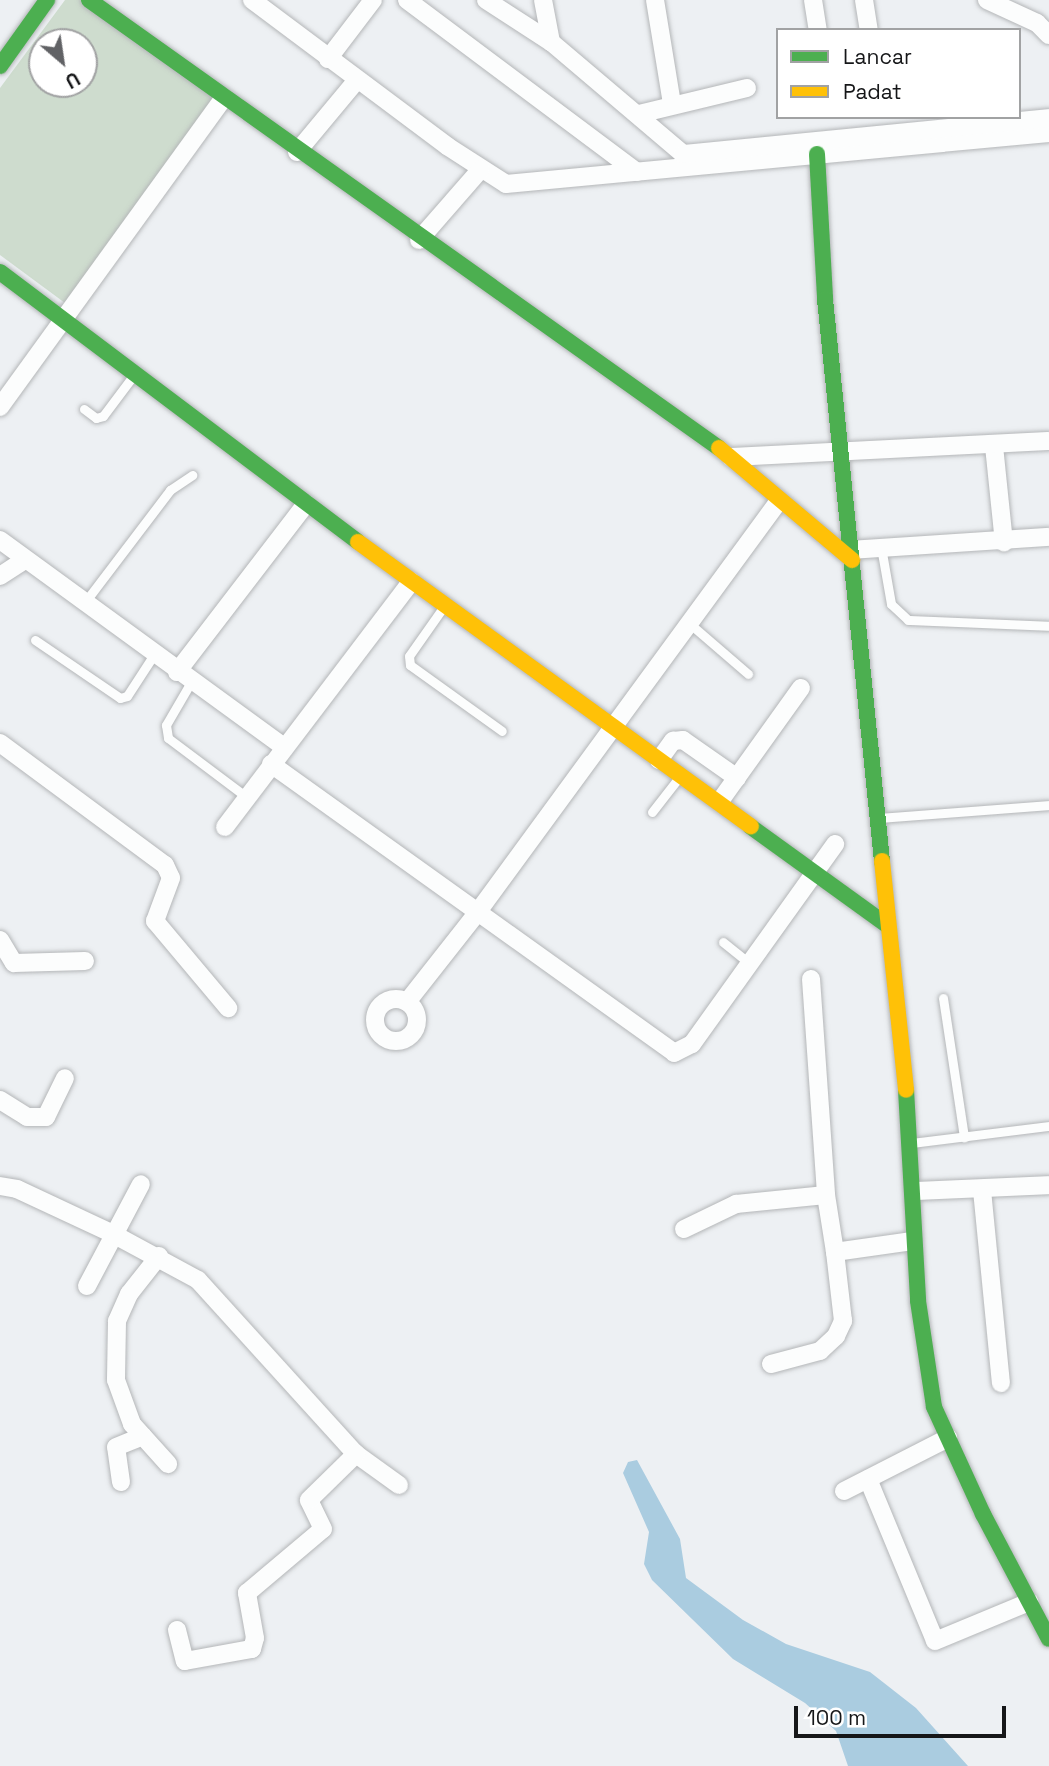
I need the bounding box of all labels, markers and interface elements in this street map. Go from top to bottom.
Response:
north arrow [28,28,98,98]
legend [776,28,1021,119]
text: Lancar [843,43,912,70]
text: U [61,66,84,94]
text: Padat [843,78,902,105]
scale bar [797,1692,1009,1736]
text: 100 m [807,1704,866,1731]

